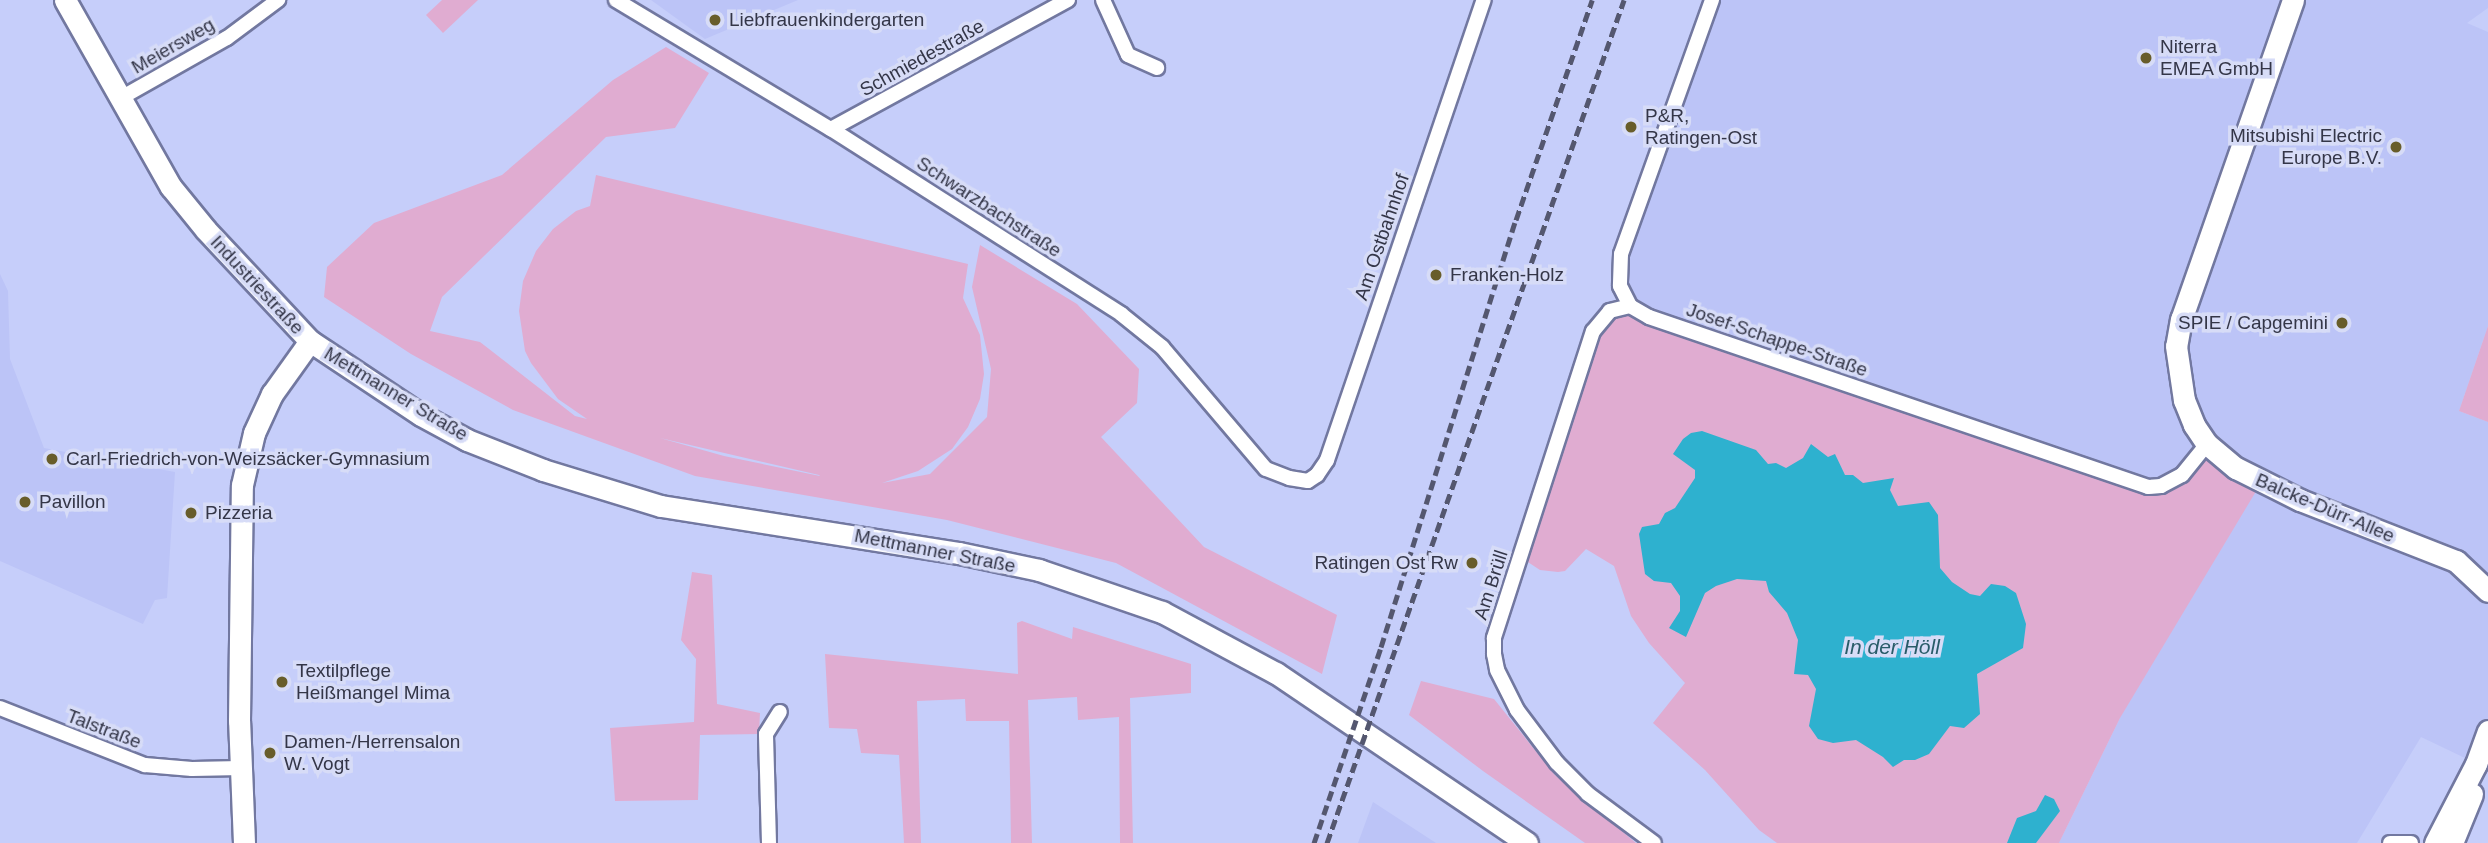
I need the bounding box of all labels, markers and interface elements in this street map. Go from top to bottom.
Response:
place label: Liebfrauenkindergarten [729,9,924,31]
marker: Liebfrauenkindergarten [707,12,723,28]
street label: Meiersweg [128,13,218,79]
street label: Schmiedestraße [856,14,988,102]
place label: Niterra EMEA GmbH [2160,36,2274,80]
marker: Niterra EMEA GmbH [2138,50,2154,66]
place label: P&R, Ratingen-Ost [1645,105,1757,149]
marker: P&R, Ratingen-Ost [1623,119,1639,135]
place label: Mitsubishi Electric Europe B.V. [2230,125,2382,169]
marker: Mitsubishi Electric Europe B.V. [2388,139,2404,155]
street label: Schwarzbachstraße [912,152,1066,262]
street label: Am Ostbahnhof [1350,171,1414,303]
street label: Industriestraße [205,231,309,339]
place label: Franken-Holz [1450,264,1564,286]
marker: Franken-Holz [1428,267,1444,283]
street label: Josef-Schappe-Straße [1683,298,1871,382]
place label: SPIE / Capgemini [2178,312,2328,334]
marker: SPIE / Capgemini [2334,315,2350,331]
street label: Mettmanner Straße [320,342,472,446]
place label: Carl-Friedrich-von-Weizsäcker-Gymnasium [66,448,430,470]
marker: Carl-Friedrich-von-Weizsäcker-Gymnasium [44,451,60,467]
street label: Balcke-Dürr-Allee [2252,468,2398,548]
place label: Pavillon [39,491,106,513]
marker: Pavillon [17,494,33,510]
place label: Pizzeria [205,502,273,524]
marker: Pizzeria [183,505,199,521]
street label: Mettmanner Straße [852,524,1018,578]
street label: Am Brüll [1469,547,1513,623]
place label: Ratingen Ost Rw [1314,552,1458,574]
marker: Ratingen Ost Rw [1464,555,1480,571]
water label: In der Höll [1844,634,1940,660]
place label: Textilpflege Heißmangel Mima [296,660,450,704]
marker: Textilpflege Heißmangel Mima [274,674,290,690]
street label: Talstraße [63,704,145,754]
place label: Damen-/Herrensalon W. Vogt [284,731,460,775]
marker: Damen-/Herrensalon W. Vogt [262,745,278,761]

